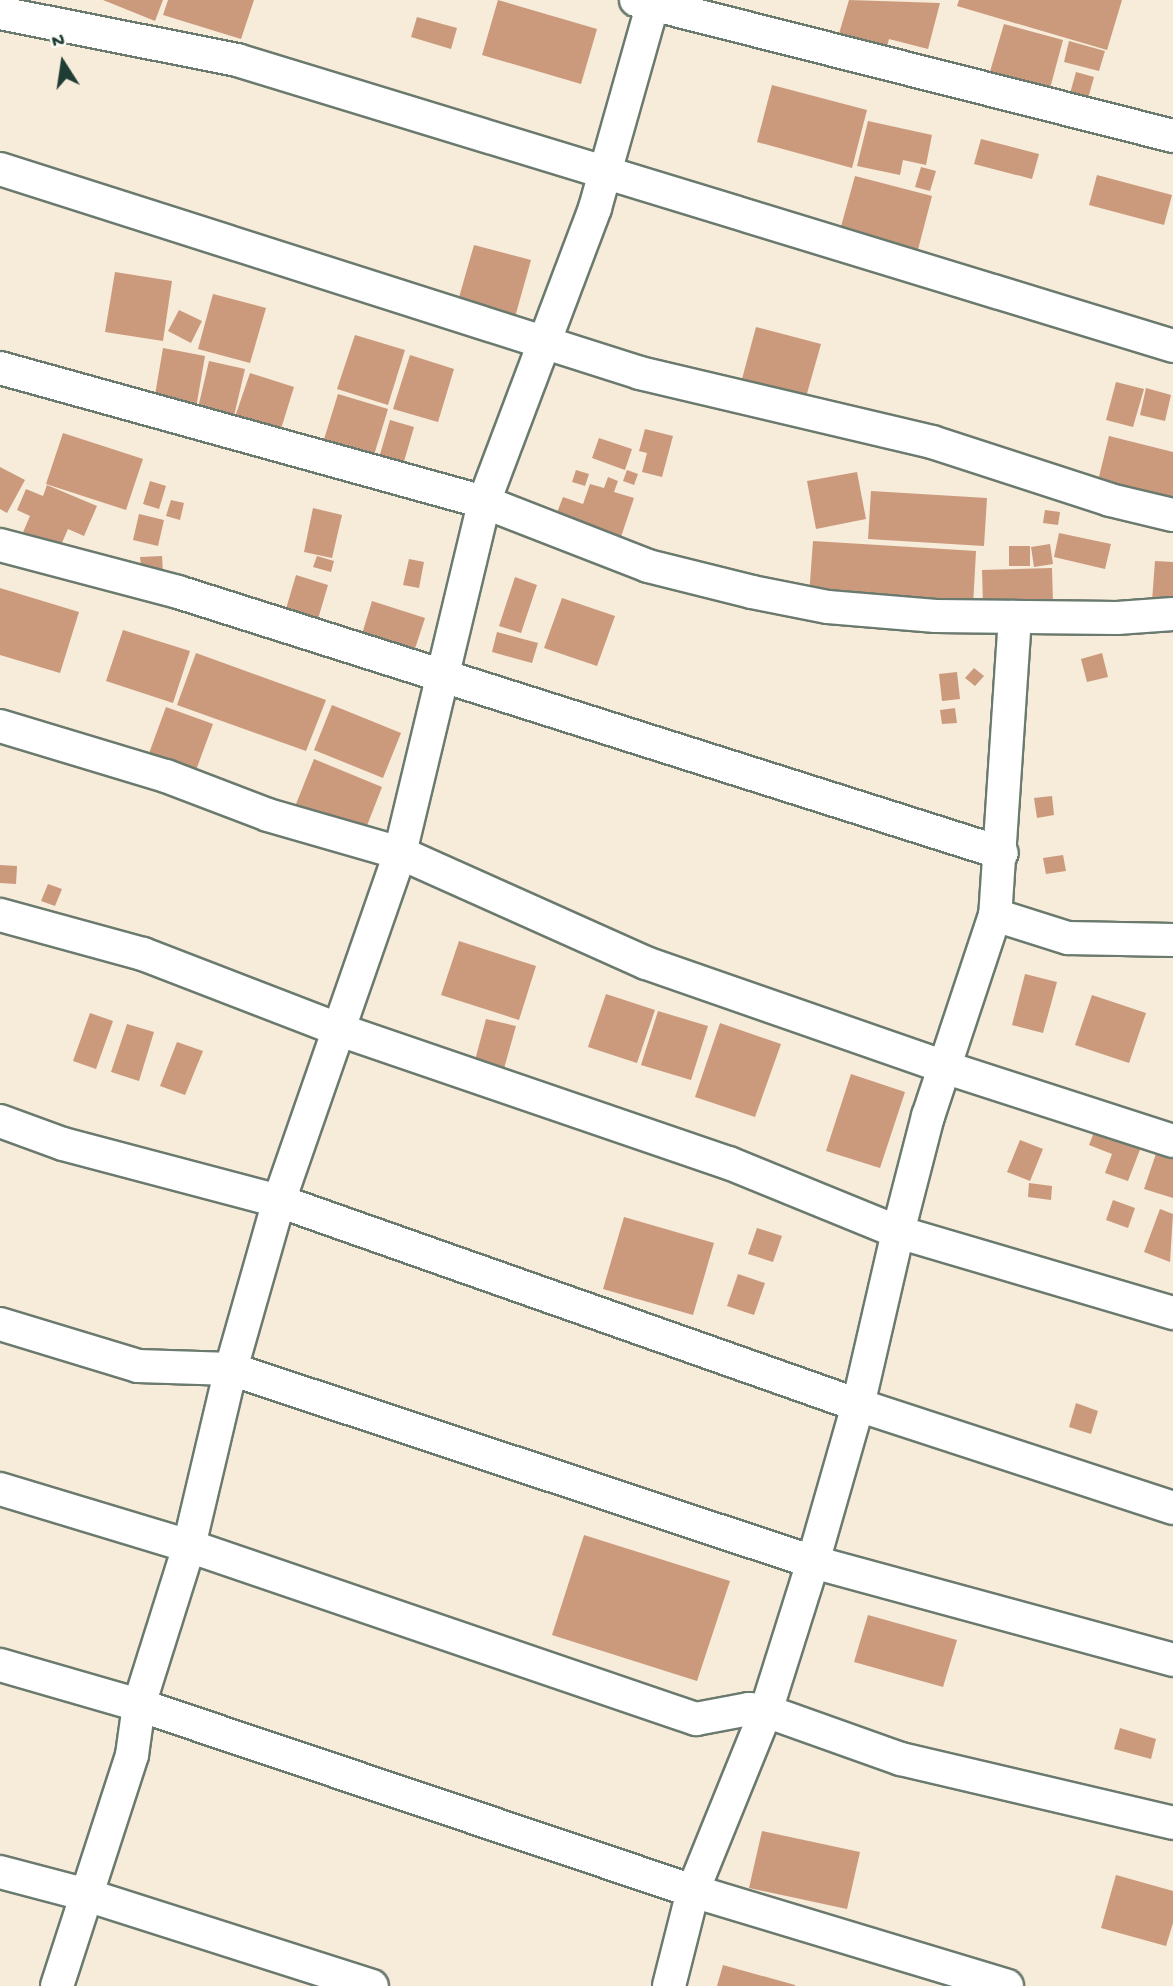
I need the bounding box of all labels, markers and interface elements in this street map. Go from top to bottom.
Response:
north arrow [28,28,98,98]
text: N [50,29,67,55]

